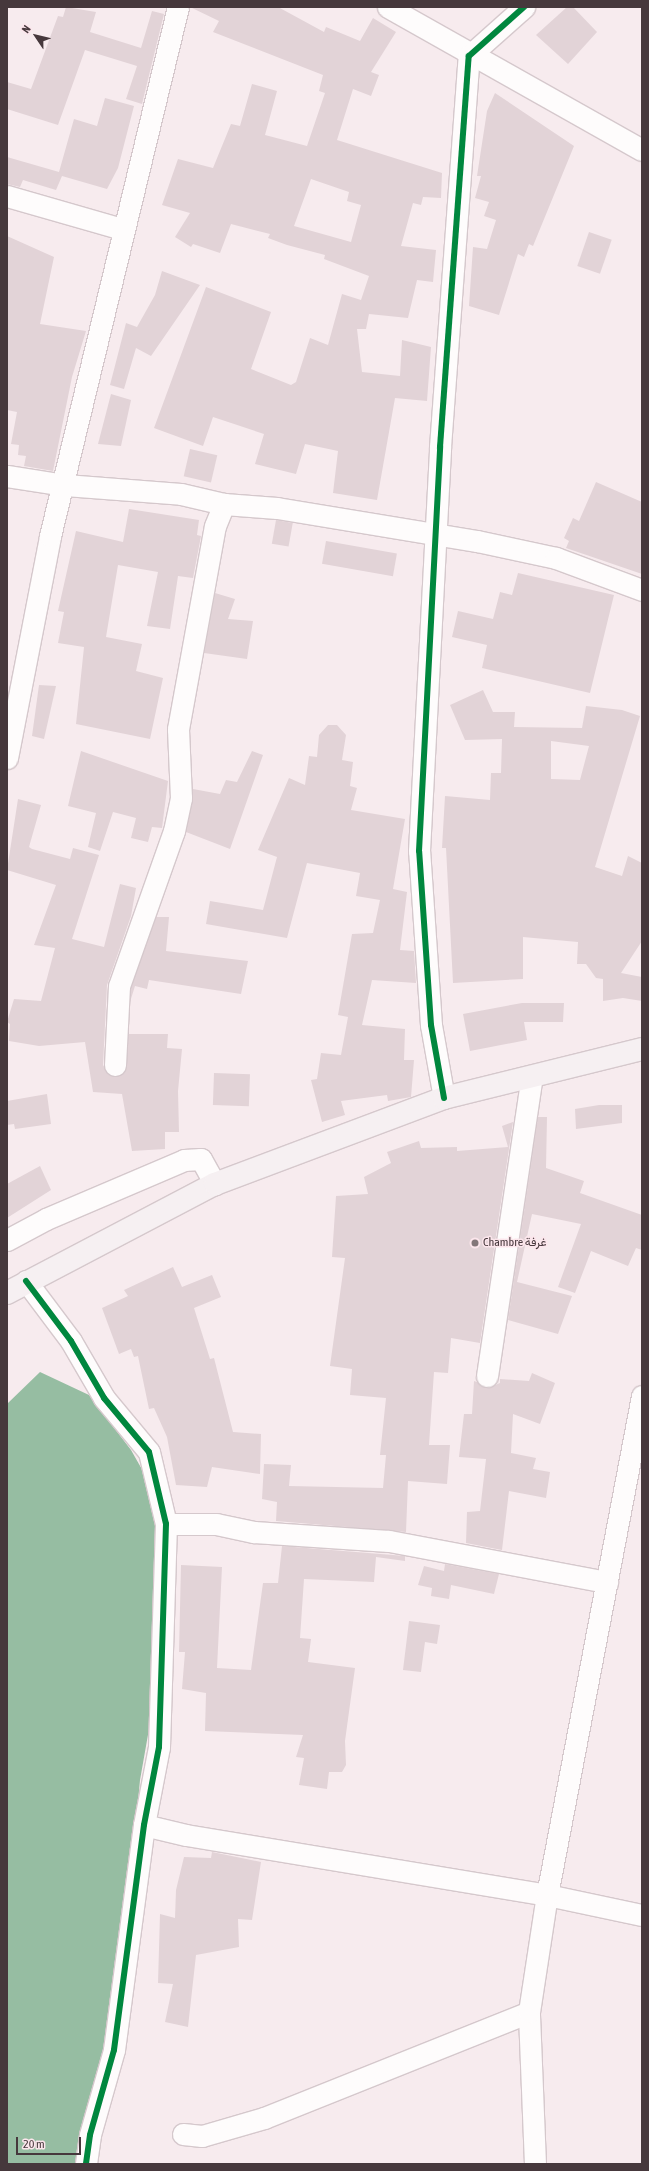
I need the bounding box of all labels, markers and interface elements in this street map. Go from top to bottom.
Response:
north arrow [16,16,56,56]
text: N [19,23,33,35]
place label: Chambre غرفة [483,1236,547,1250]
marker: Chambre غرفة [470,1238,480,1248]
scale bar [18,2129,83,2155]
text: 20 m [23,2137,45,2151]

